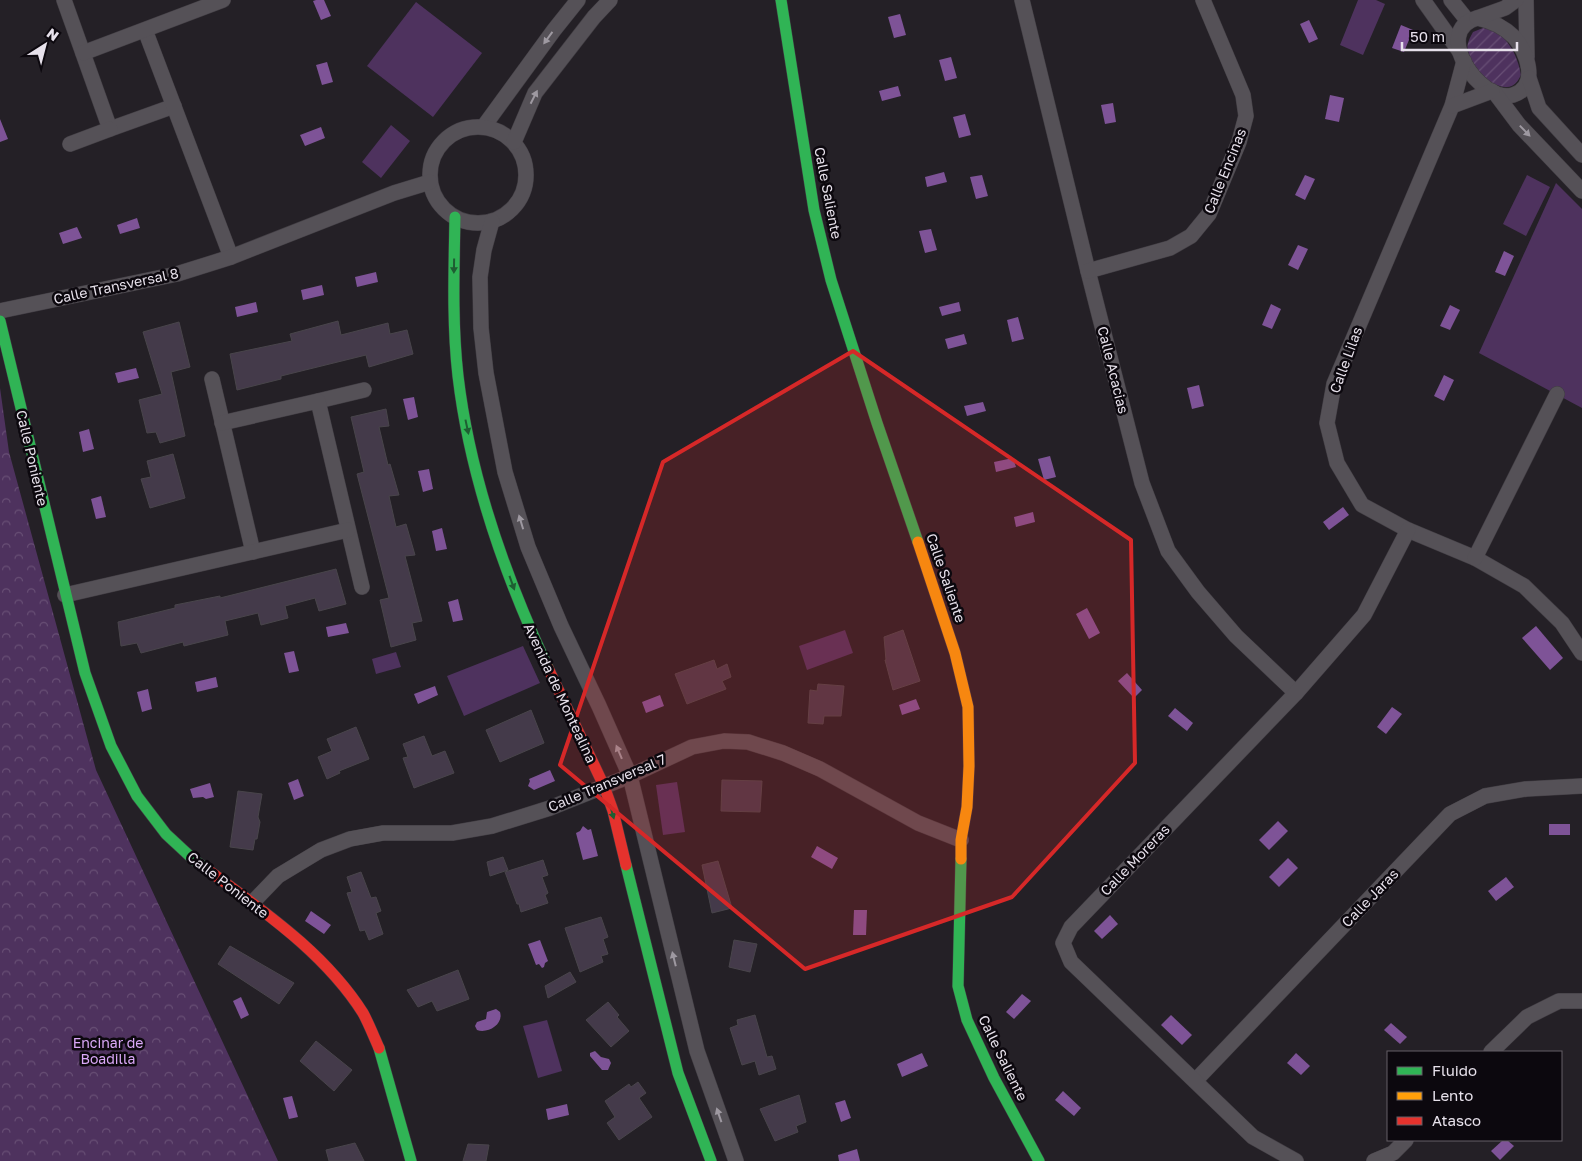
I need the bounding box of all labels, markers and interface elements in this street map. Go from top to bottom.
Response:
north arrow [20,20,70,70]
scale bar [1402,20,1517,52]
text: N [44,24,62,44]
text: 50 m [1410,27,1445,45]
one-way arrow [542,31,553,44]
one-way arrow [530,90,538,105]
one-way arrow [1519,125,1531,137]
street label: Calle Encinas [1200,126,1249,216]
street label: Calle Saliente [811,145,846,240]
one-way arrow [450,258,458,274]
street label: Calle Transversal 8 [52,264,180,307]
street label: Calle Acacias [1094,324,1133,415]
street label: Calle Lilas [1326,324,1365,395]
street label: Calle Poniente [13,408,52,508]
one-way arrow [463,420,471,435]
one-way arrow [516,515,524,530]
street label: Calle Saliente [923,531,970,625]
one-way arrow [509,576,516,591]
street label: Avenida de Montealina [521,620,600,765]
one-way arrow [615,745,623,759]
street label: Calle Transversal 7 [545,750,668,815]
one-way arrow [609,805,617,820]
street label: Calle Moreras [1096,821,1173,899]
street label: Calle Poniente [184,848,272,921]
street label: Calle Jaras [1338,865,1402,930]
one-way arrow [670,952,678,967]
street label: Calle Saliente [975,1012,1032,1103]
park label: Encinar de Boadilla [73,1034,143,1067]
legend [1387,1051,1562,1141]
text: Fluido [1432,1061,1477,1079]
text: Lento [1432,1086,1473,1104]
one-way arrow [715,1108,722,1123]
text: Atasco [1432,1111,1481,1129]

